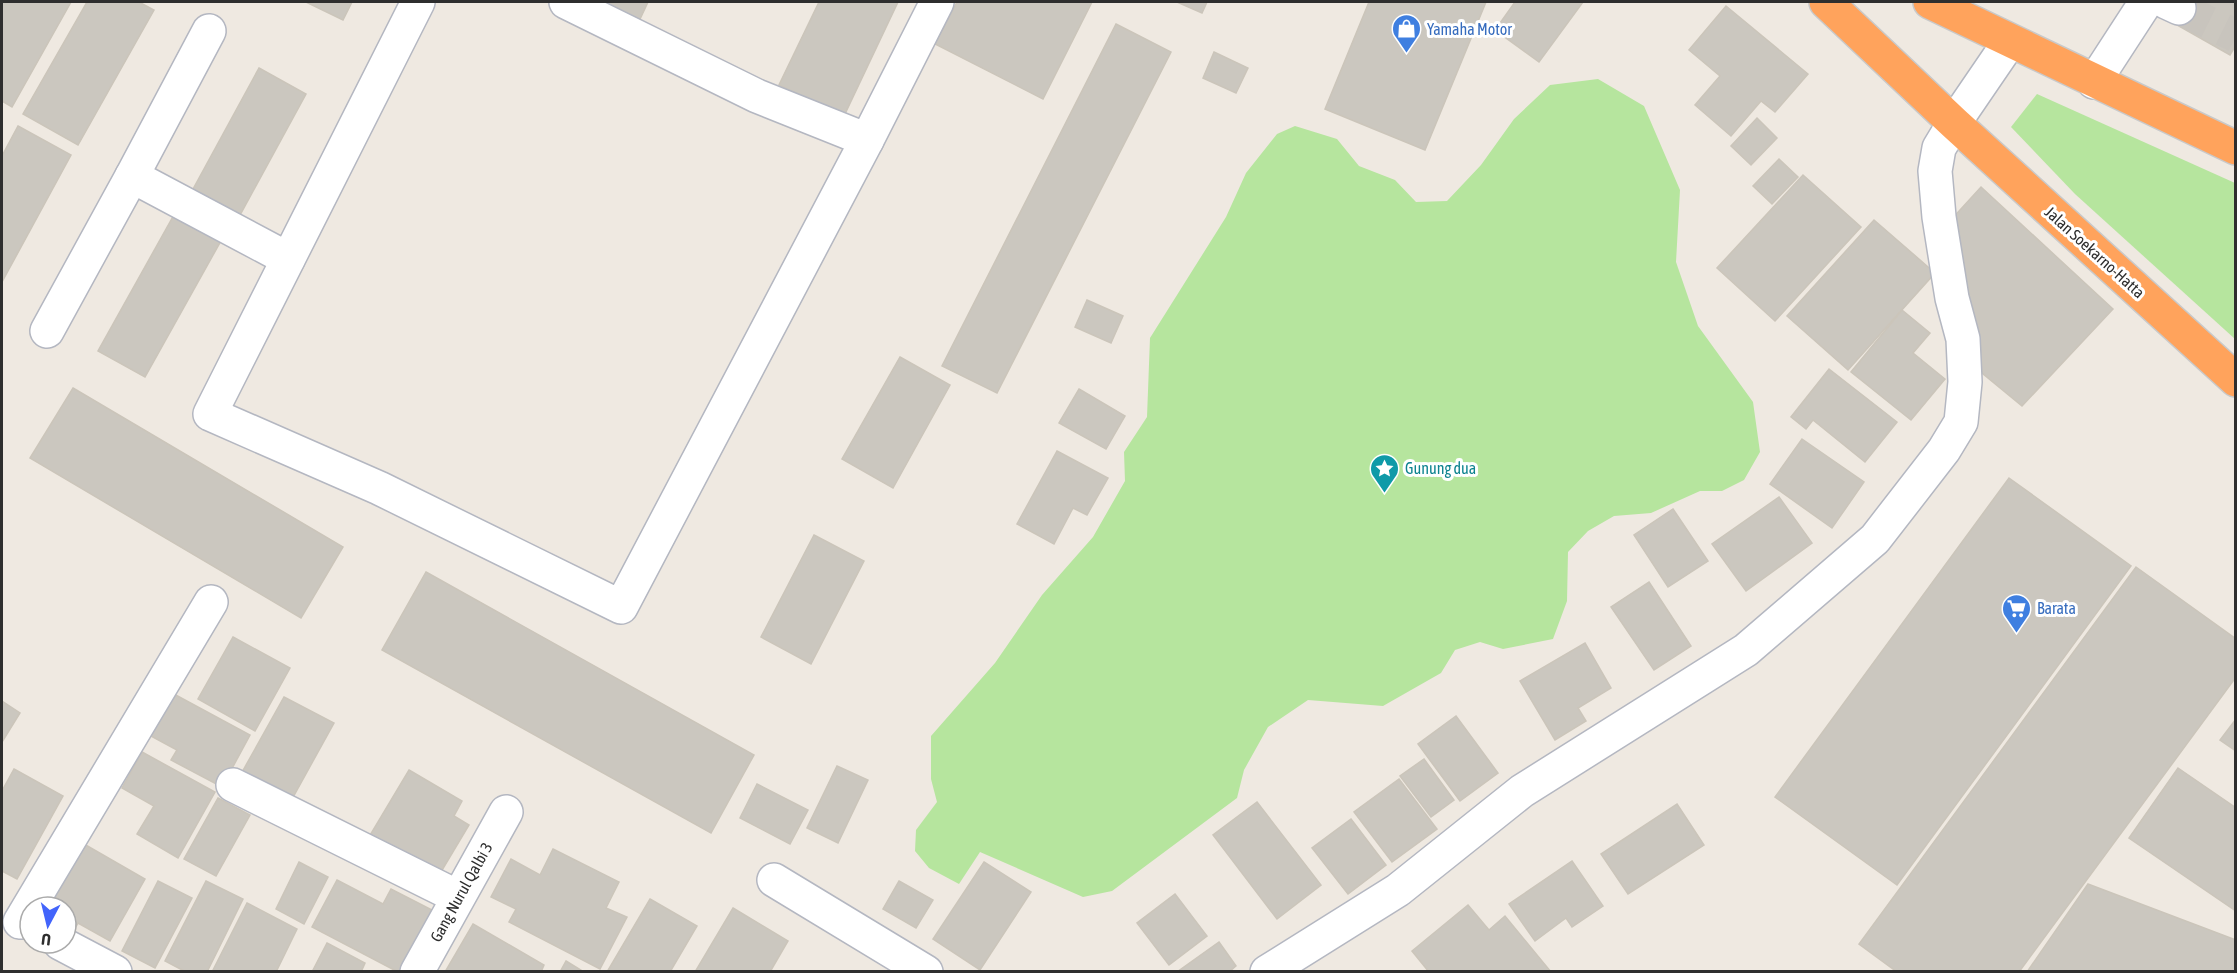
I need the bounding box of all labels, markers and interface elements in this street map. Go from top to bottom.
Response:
shop icon: Yamaha Motor [1390,13,1422,55]
place label: Yamaha Motor [1427,20,1512,38]
street label: Jalan Soekarno-Hatta [2042,203,2148,301]
place icon: Gunung dua [1368,452,1400,494]
place label: Gunung dua [1405,459,1476,478]
supermarket icon: Barata [2000,592,2032,634]
place label: Barata [2037,599,2076,617]
street label: Gang Nurul Qalbi 3 [426,839,497,945]
north arrow [18,895,78,955]
text: U [40,930,52,949]

